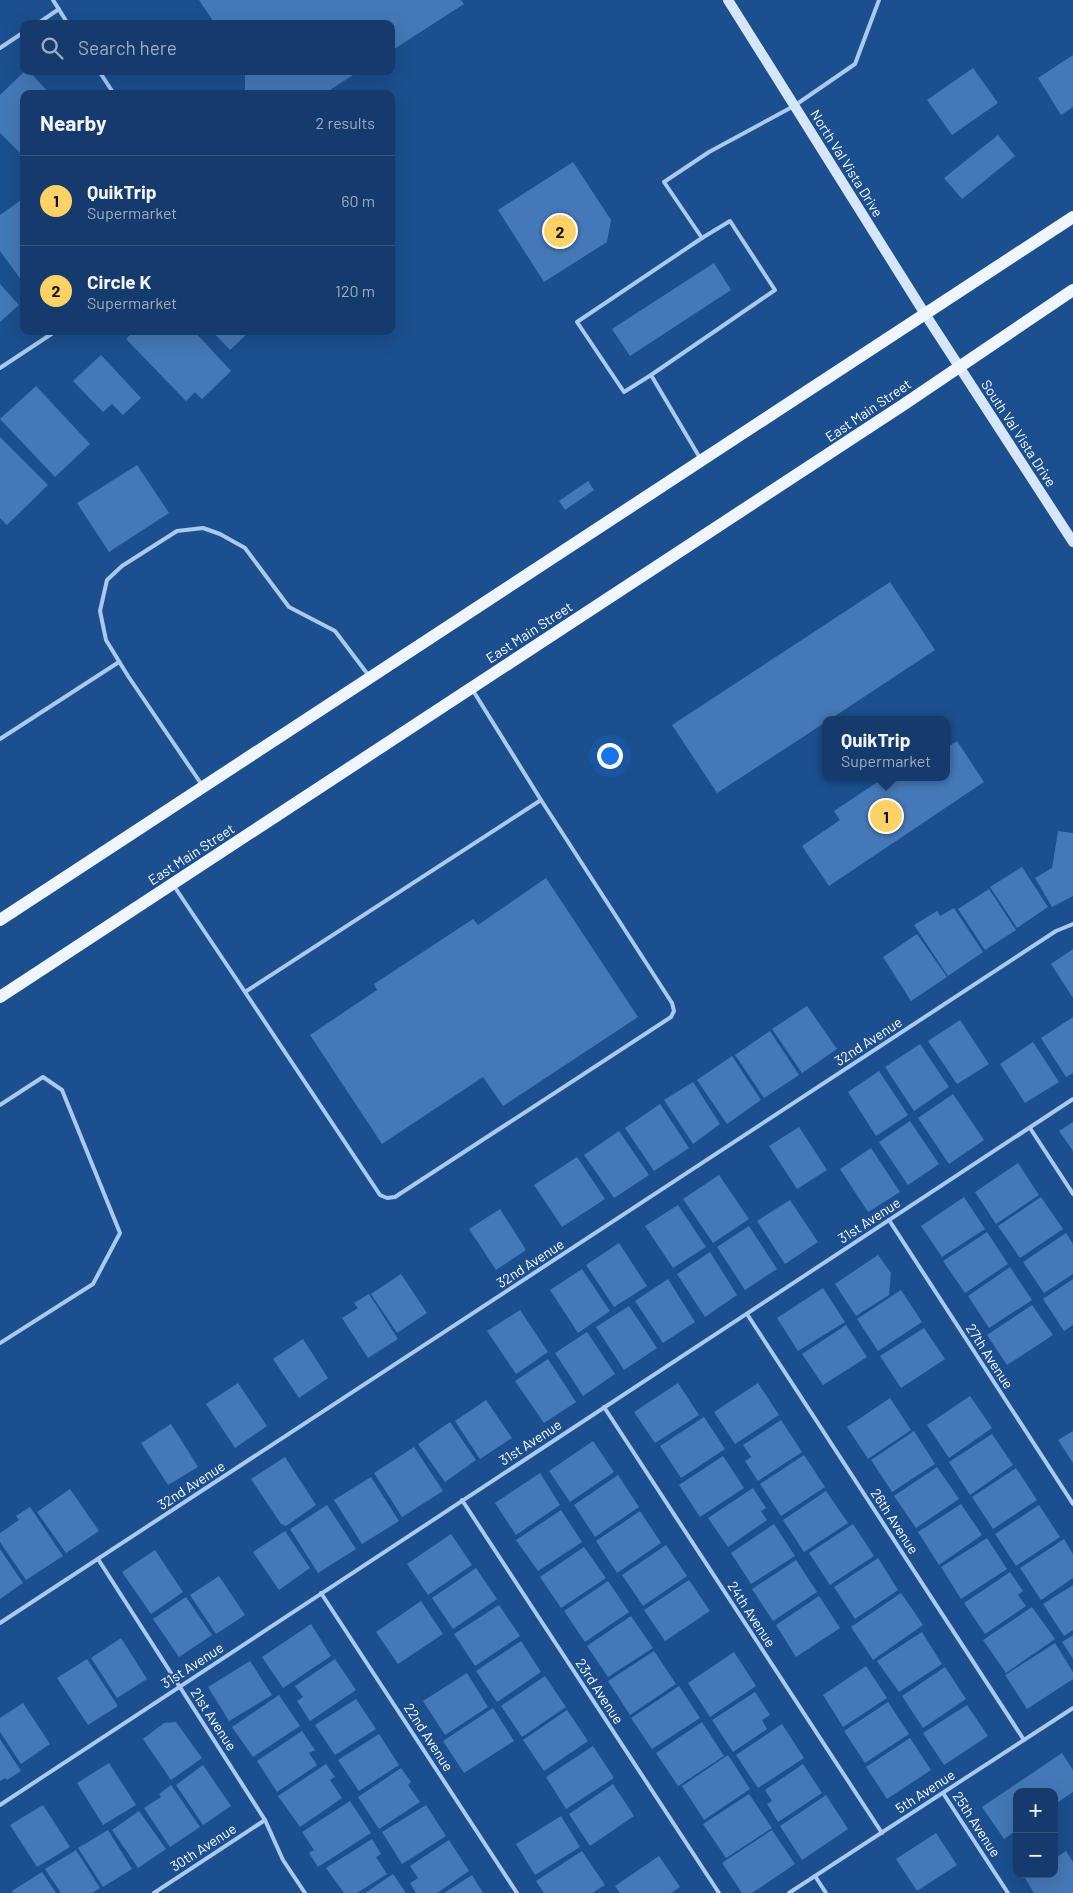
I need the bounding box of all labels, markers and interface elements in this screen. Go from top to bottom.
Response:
search box [20,20,395,75]
icon: search [38,34,66,62]
text: Search here [78,36,177,59]
street label: North Val Vista Drive [807,106,887,220]
text: Nearby [40,110,106,135]
text: 2 results [316,113,375,132]
text: QuikTrip [87,180,157,203]
text: 1 [53,191,59,210]
text: 60 m [341,191,375,210]
text: Supermarket [87,203,177,222]
pin: 2 [544,212,576,250]
text: Circle K [87,270,151,293]
text: 2 [52,281,60,300]
text: 120 m [335,281,375,300]
text: Supermarket [87,293,177,312]
street label: East Main Street [822,375,914,445]
street label: South Val Vista Drive [978,376,1060,490]
street label: East Main Street [483,598,575,666]
popup [822,716,950,781]
text: QuikTrip [841,728,910,751]
your location [597,743,623,769]
text: Supermarket [841,751,931,770]
pin: 1 [870,797,902,835]
street label: East Main Street [145,820,237,888]
street label: 32nd Avenue [831,1013,905,1069]
street label: 31st Avenue [835,1194,903,1246]
street label: 32nd Avenue [493,1235,567,1291]
street label: 27th Avenue [963,1320,1017,1392]
street label: 31st Avenue [496,1416,564,1468]
street label: 32nd Avenue [154,1457,228,1513]
street label: 26th Avenue [868,1485,922,1557]
street label: 24th Avenue [724,1578,780,1650]
street label: 31st Avenue [158,1639,226,1691]
street label: 23rd Avenue [573,1655,627,1727]
street label: 21st Avenue [187,1684,241,1754]
street label: 22nd Avenue [401,1700,457,1774]
street label: 5th Avenue [892,1766,958,1816]
street label: 25th Avenue [950,1788,1004,1860]
map controls [1013,1788,1058,1878]
button: + [1013,1788,1058,1833]
street label: 30th Avenue [167,1819,239,1875]
button: − [1013,1833,1058,1878]

